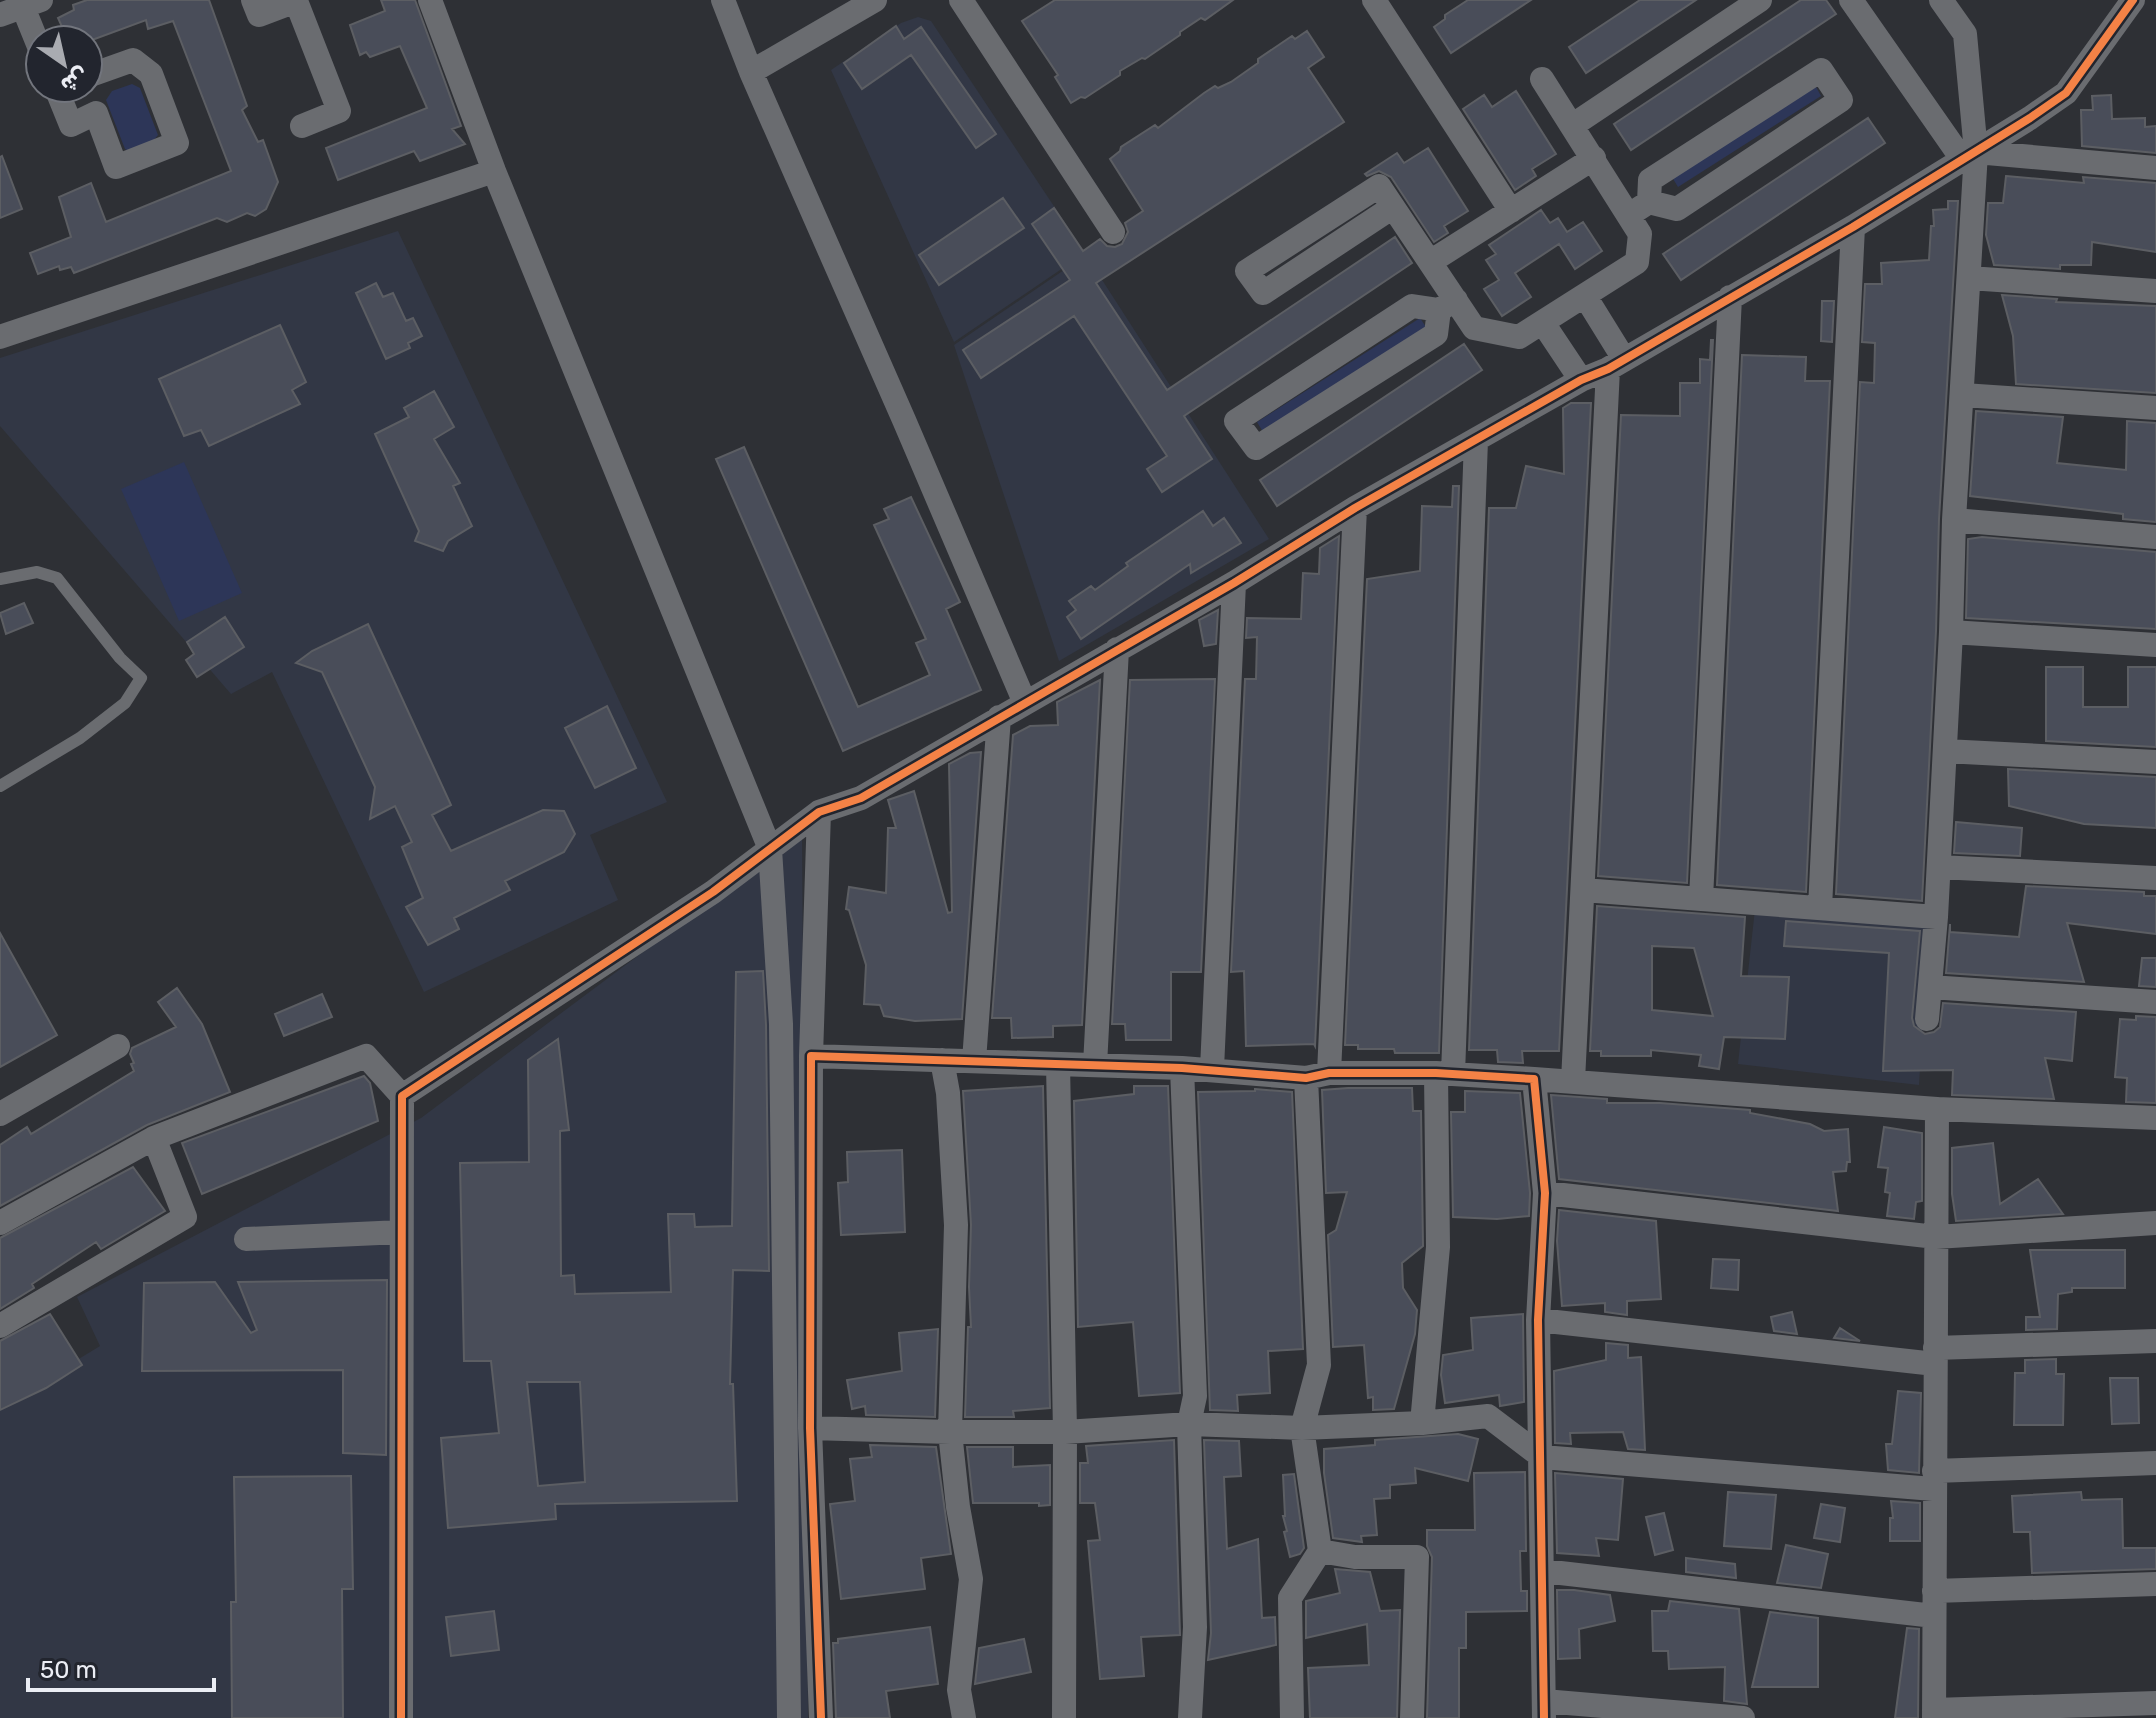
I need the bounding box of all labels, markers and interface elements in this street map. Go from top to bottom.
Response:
north arrow [24,24,104,104]
text: ش [56,61,94,99]
scale bar [28,1642,214,1692]
text: 50 m [40,1656,97,1684]

